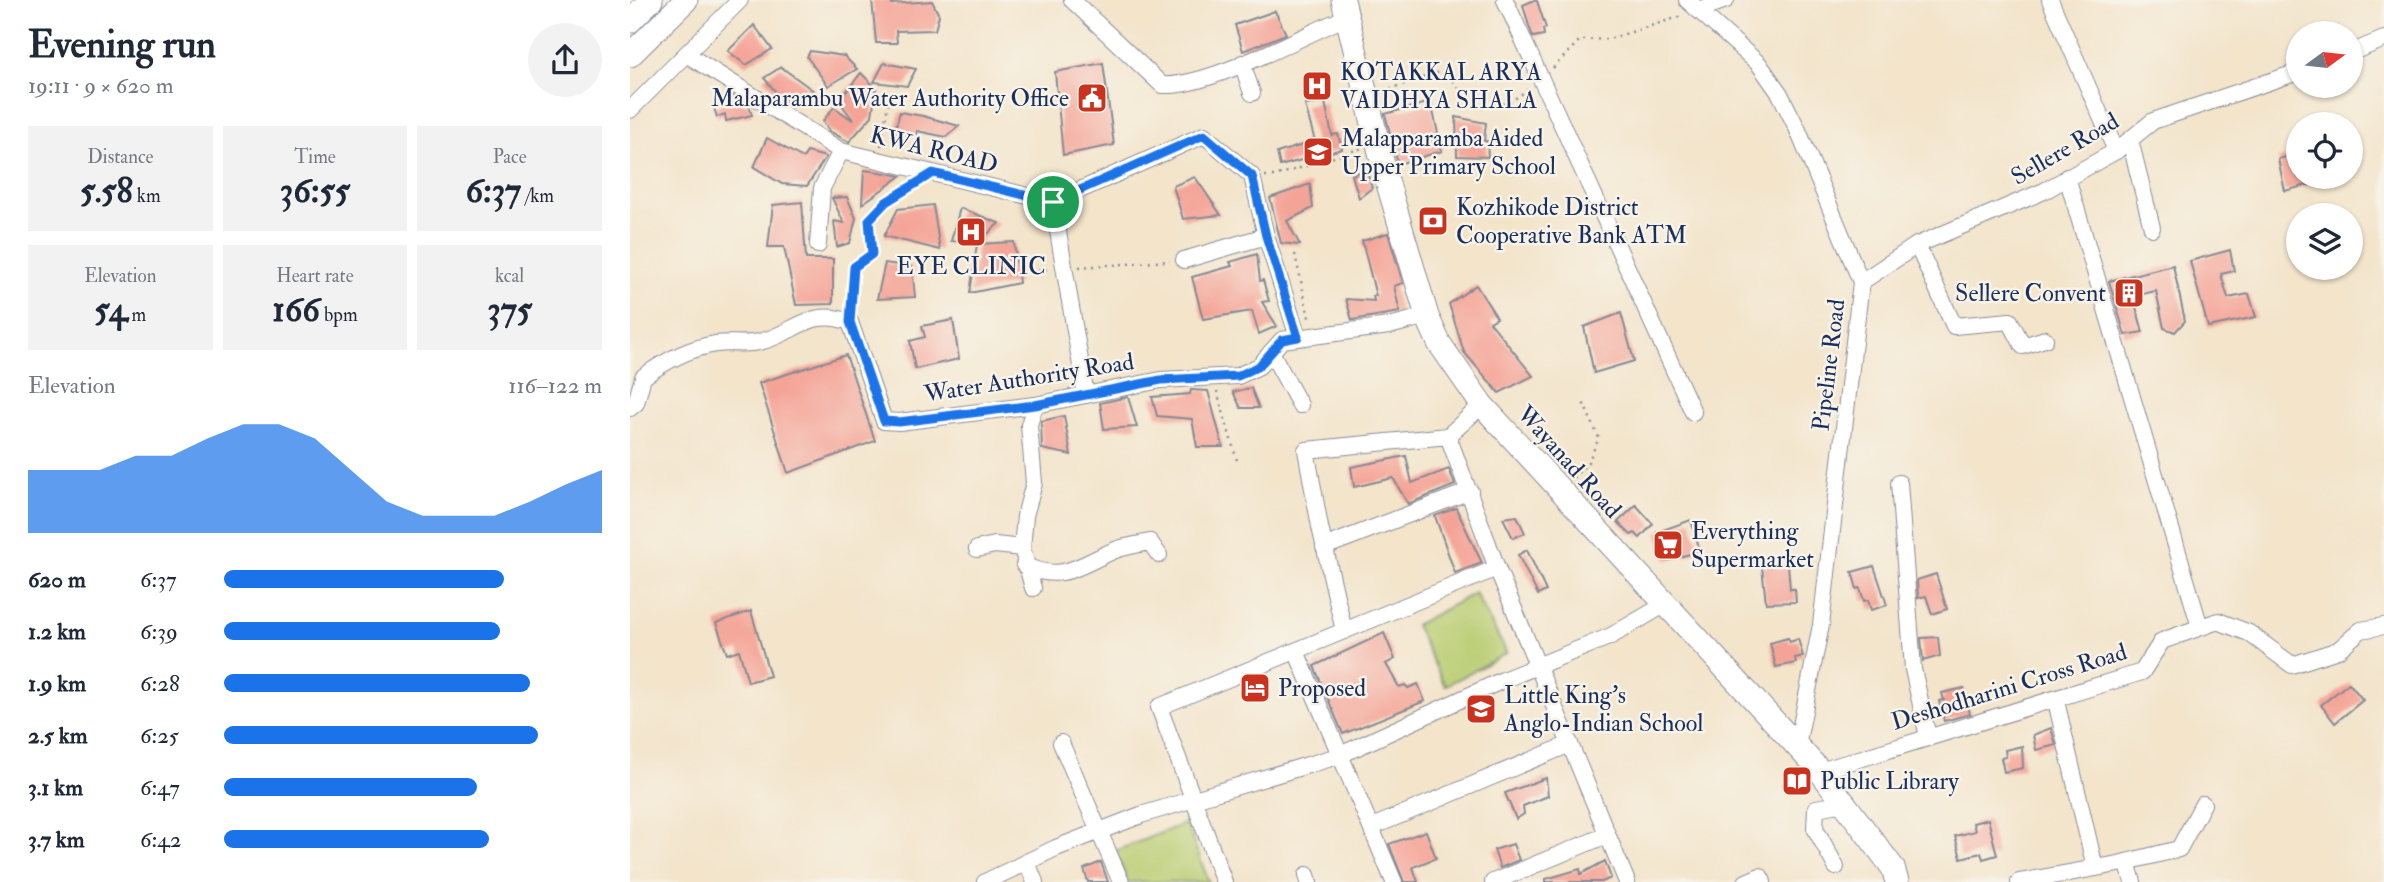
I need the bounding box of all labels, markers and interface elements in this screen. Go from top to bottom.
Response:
text: Evening run [28,21,216,69]
north arrow [2286,21,2362,98]
map controls [2286,21,2363,280]
button: share [528,23,602,97]
place label: KOTAKKAL ARYA VAIDHYA SHALA [1340,57,1542,116]
hospital icon: KOTAKKAL ARYA VAIDHYA SHALA [1300,69,1334,103]
text: 19:11 · 9 × 620 m [28,71,174,100]
public building icon: Malaparambu Water Authority Office [1075,81,1109,115]
place label: Malaparambu Water Authority Office [711,83,1069,114]
street label: Sellere Road [2005,106,2125,192]
button: locate [2286,112,2363,189]
street label: KWA ROAD [867,119,1001,181]
place label: Malapparamba Aided Upper Primary School [1341,123,1556,182]
school or university icon: Malapparamba Aided Upper Primary School [1301,135,1335,169]
text: Distance [87,145,154,169]
text: Time [294,145,336,169]
text: Pace [493,145,527,169]
text: 5.58 [80,169,133,213]
text: 36:55 [280,169,350,213]
text: 6:37 [465,169,521,213]
pin [1023,172,1083,232]
icon: arrive [1034,183,1072,221]
text: km [133,184,161,208]
text: /km [521,184,554,208]
place label: Kozhikode District Cooperative Bank ATM [1456,192,1687,251]
button: layers [2286,203,2363,280]
bank icon: Kozhikode District Cooperative Bank ATM [1416,204,1450,238]
hospital icon: EYE CLINIC [954,215,988,249]
place label: EYE CLINIC [896,251,1046,282]
text: Elevation [84,264,157,288]
text: Heart rate [276,264,354,288]
text: kcal [495,264,524,288]
building icon: Sellere Convent [2112,276,2146,310]
place label: Sellere Convent [1955,278,2106,309]
text: 54 [94,288,128,332]
text: 166 [272,288,320,332]
text: 375 [487,288,532,332]
street label: Pipeline Road [1806,297,1852,433]
text: m [128,303,146,327]
text: bpm [320,303,358,327]
street label: Water Authority Road [921,346,1136,410]
text: Elevation [28,371,116,400]
text: 116–122 m [508,371,602,400]
street label: Wayanad Road [1509,398,1628,525]
place label: Everything Supermarket [1691,516,1814,575]
supermarket icon: Everything Supermarket [1651,528,1685,562]
text: 620 m [28,565,86,594]
text: 6:37 [140,565,177,594]
text: 1.2 km [28,617,86,646]
text: 6:39 [140,617,178,646]
street label: Deshodharini Cross Road [1887,636,2131,738]
text: 1.9 km [28,669,86,698]
text: 6:28 [140,669,180,698]
hotel icon: Proposed [1238,671,1272,705]
place label: Proposed [1278,673,1366,704]
place label: Little King's Anglo-Indian School [1503,680,1703,739]
school or university icon: Little King's Anglo-Indian School [1464,692,1498,726]
text: 2.5 km [28,721,88,750]
text: 6:25 [140,721,179,750]
library icon: Public Library [1780,764,1814,798]
place label: Public Library [1820,766,1959,797]
text: 3.1 km [28,773,83,802]
text: 6:47 [140,773,180,802]
text: 3.7 km [28,825,85,854]
text: 6:42 [140,825,181,854]

